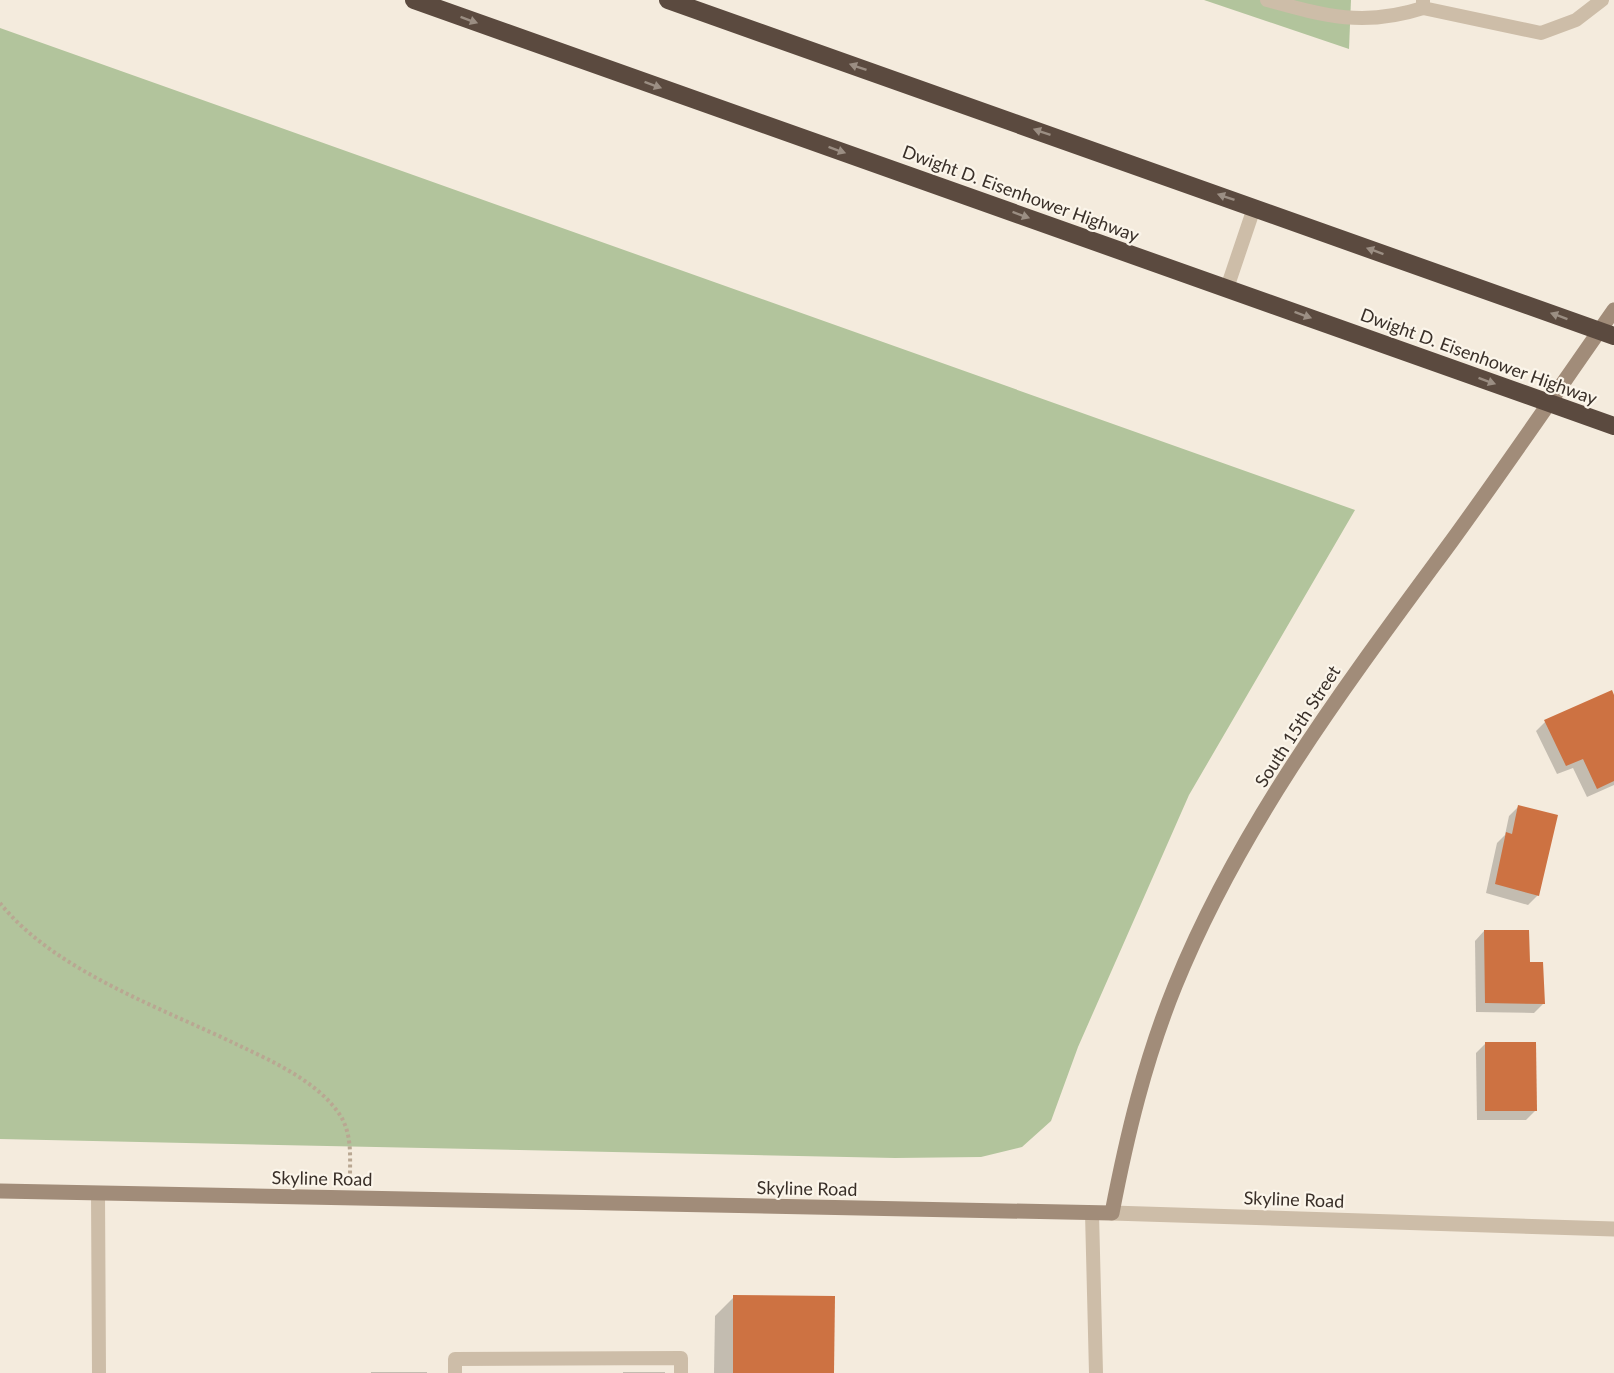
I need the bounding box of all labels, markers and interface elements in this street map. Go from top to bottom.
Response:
one-way arrow [460,15,478,25]
one-way arrow [849,62,867,72]
one-way arrow [644,80,662,90]
one-way arrow [1033,127,1051,137]
street label: Dwight D. Eisenhower Highway [900,140,1143,246]
one-way arrow [828,145,846,155]
one-way arrow [1216,192,1234,202]
one-way arrow [1012,210,1030,220]
one-way arrow [1366,245,1384,255]
street label: Dwight D. Eisenhower Highway [1358,303,1601,409]
one-way arrow [1295,311,1313,321]
one-way arrow [1550,311,1568,321]
one-way arrow [1478,376,1496,386]
street label: South 15th Street [1250,661,1345,791]
street label: Skyline Road [271,1166,373,1190]
street label: Skyline Road [756,1176,858,1200]
street label: Skyline Road [1243,1186,1345,1212]

